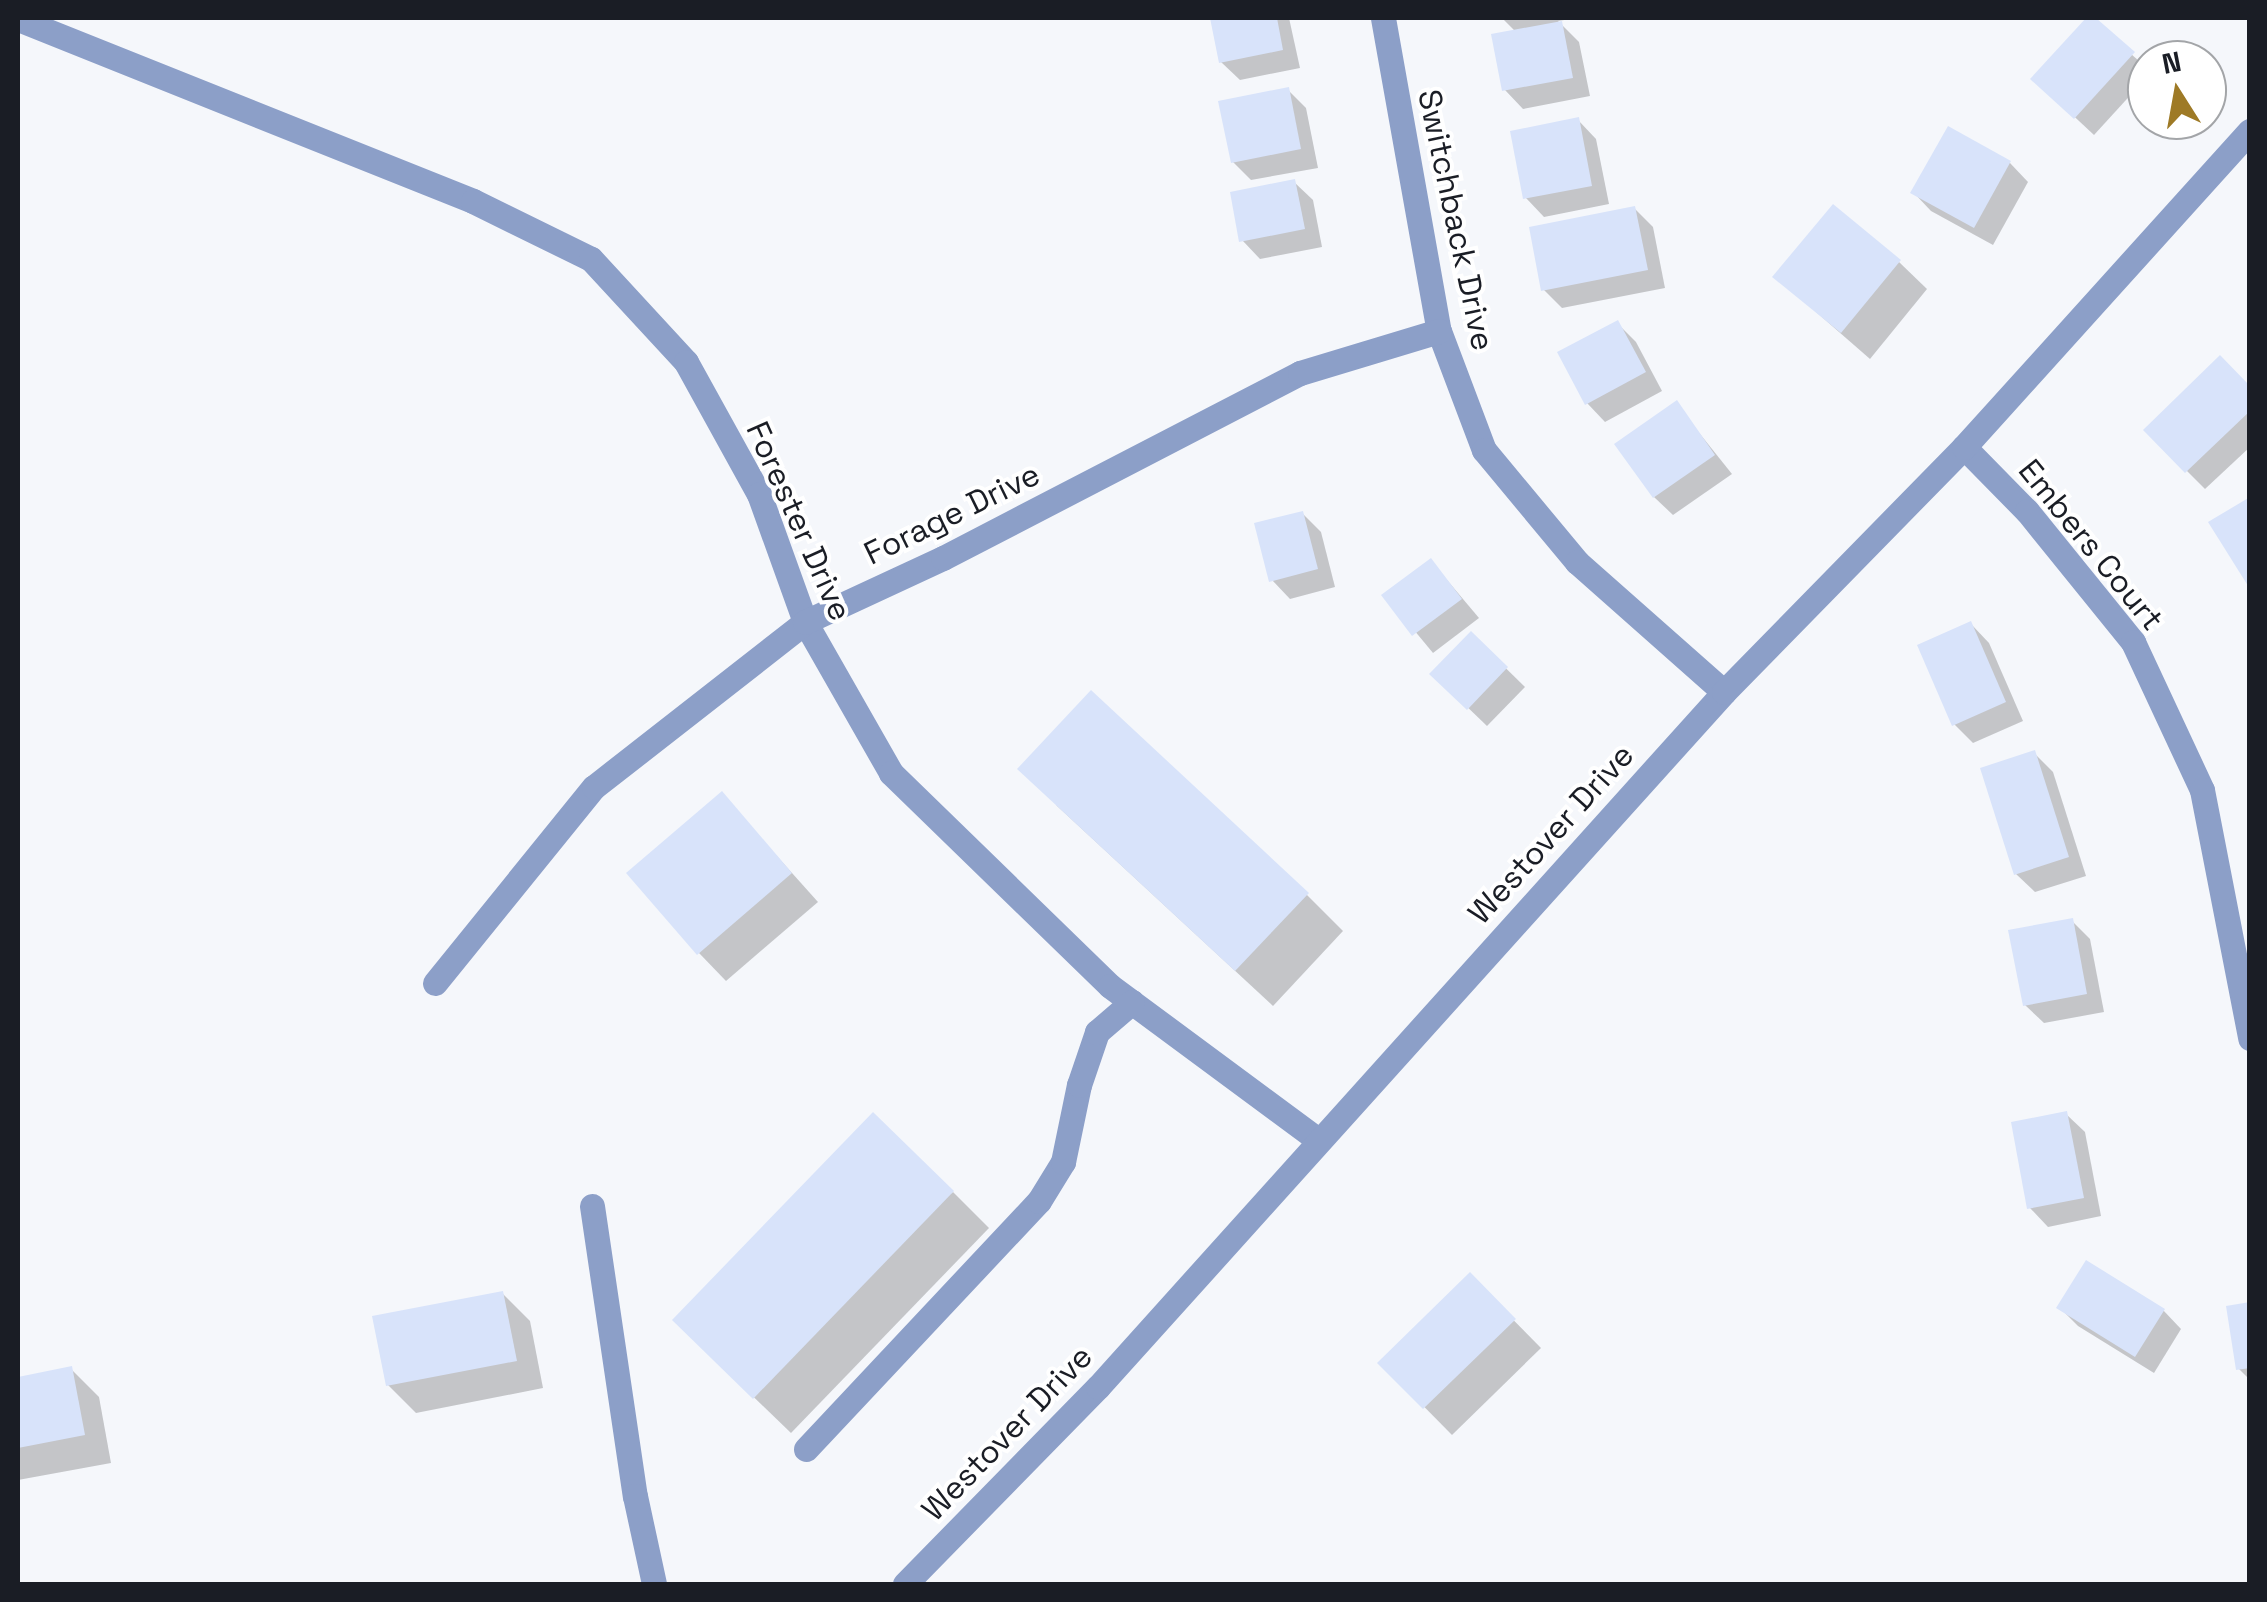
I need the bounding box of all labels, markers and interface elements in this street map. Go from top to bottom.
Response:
north arrow [2127,40,2227,140]
text: N [2159,43,2184,82]
street label: Switchback Drive [1410,86,1502,354]
street label: Forester Drive [738,416,860,626]
street label: Embers Court [2010,452,2172,638]
street label: Forage Drive [858,455,1046,573]
street label: Westover Drive [1460,736,1642,932]
street label: Westover Drive [914,1337,1100,1529]

